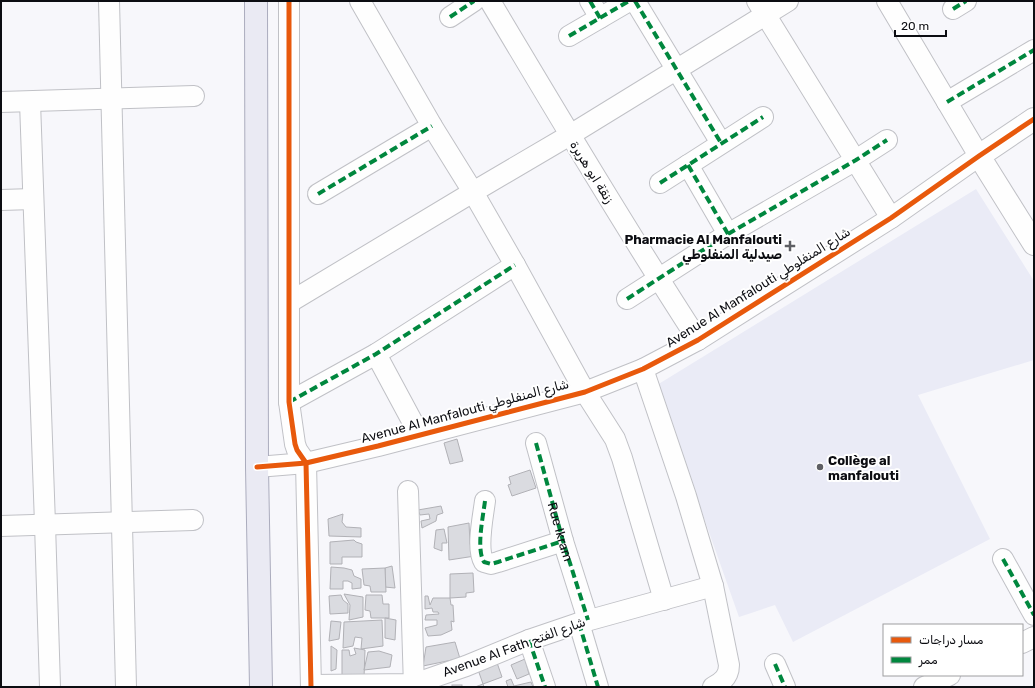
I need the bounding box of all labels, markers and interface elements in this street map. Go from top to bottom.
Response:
scale bar [895,12,946,38]
text: 20 m [901,19,929,33]
street label: زنقة ابو هريرة [566,138,617,207]
street label: Avenue Al Manfalouti شارع المنفلوطي [663,224,854,352]
place label: Pharmacie Al Manfalouti صيدلية المنفلوطي [624,232,782,265]
marker: Pharmacie Al Manfalouti صيدلية المنفلوطي [785,241,795,251]
street label: Avenue Al Manfalouti شارع المنفلوطي [359,376,571,448]
place label: Collège al manfalouti [828,453,899,483]
marker: Collège al manfalouti [815,462,825,472]
street label: Rue Ikram [545,500,576,563]
street label: Avenue Al Fath شارع الفتح [441,614,588,682]
legend [883,624,1023,676]
text: مسار دراجات [919,633,984,648]
text: ممر [918,653,938,668]

